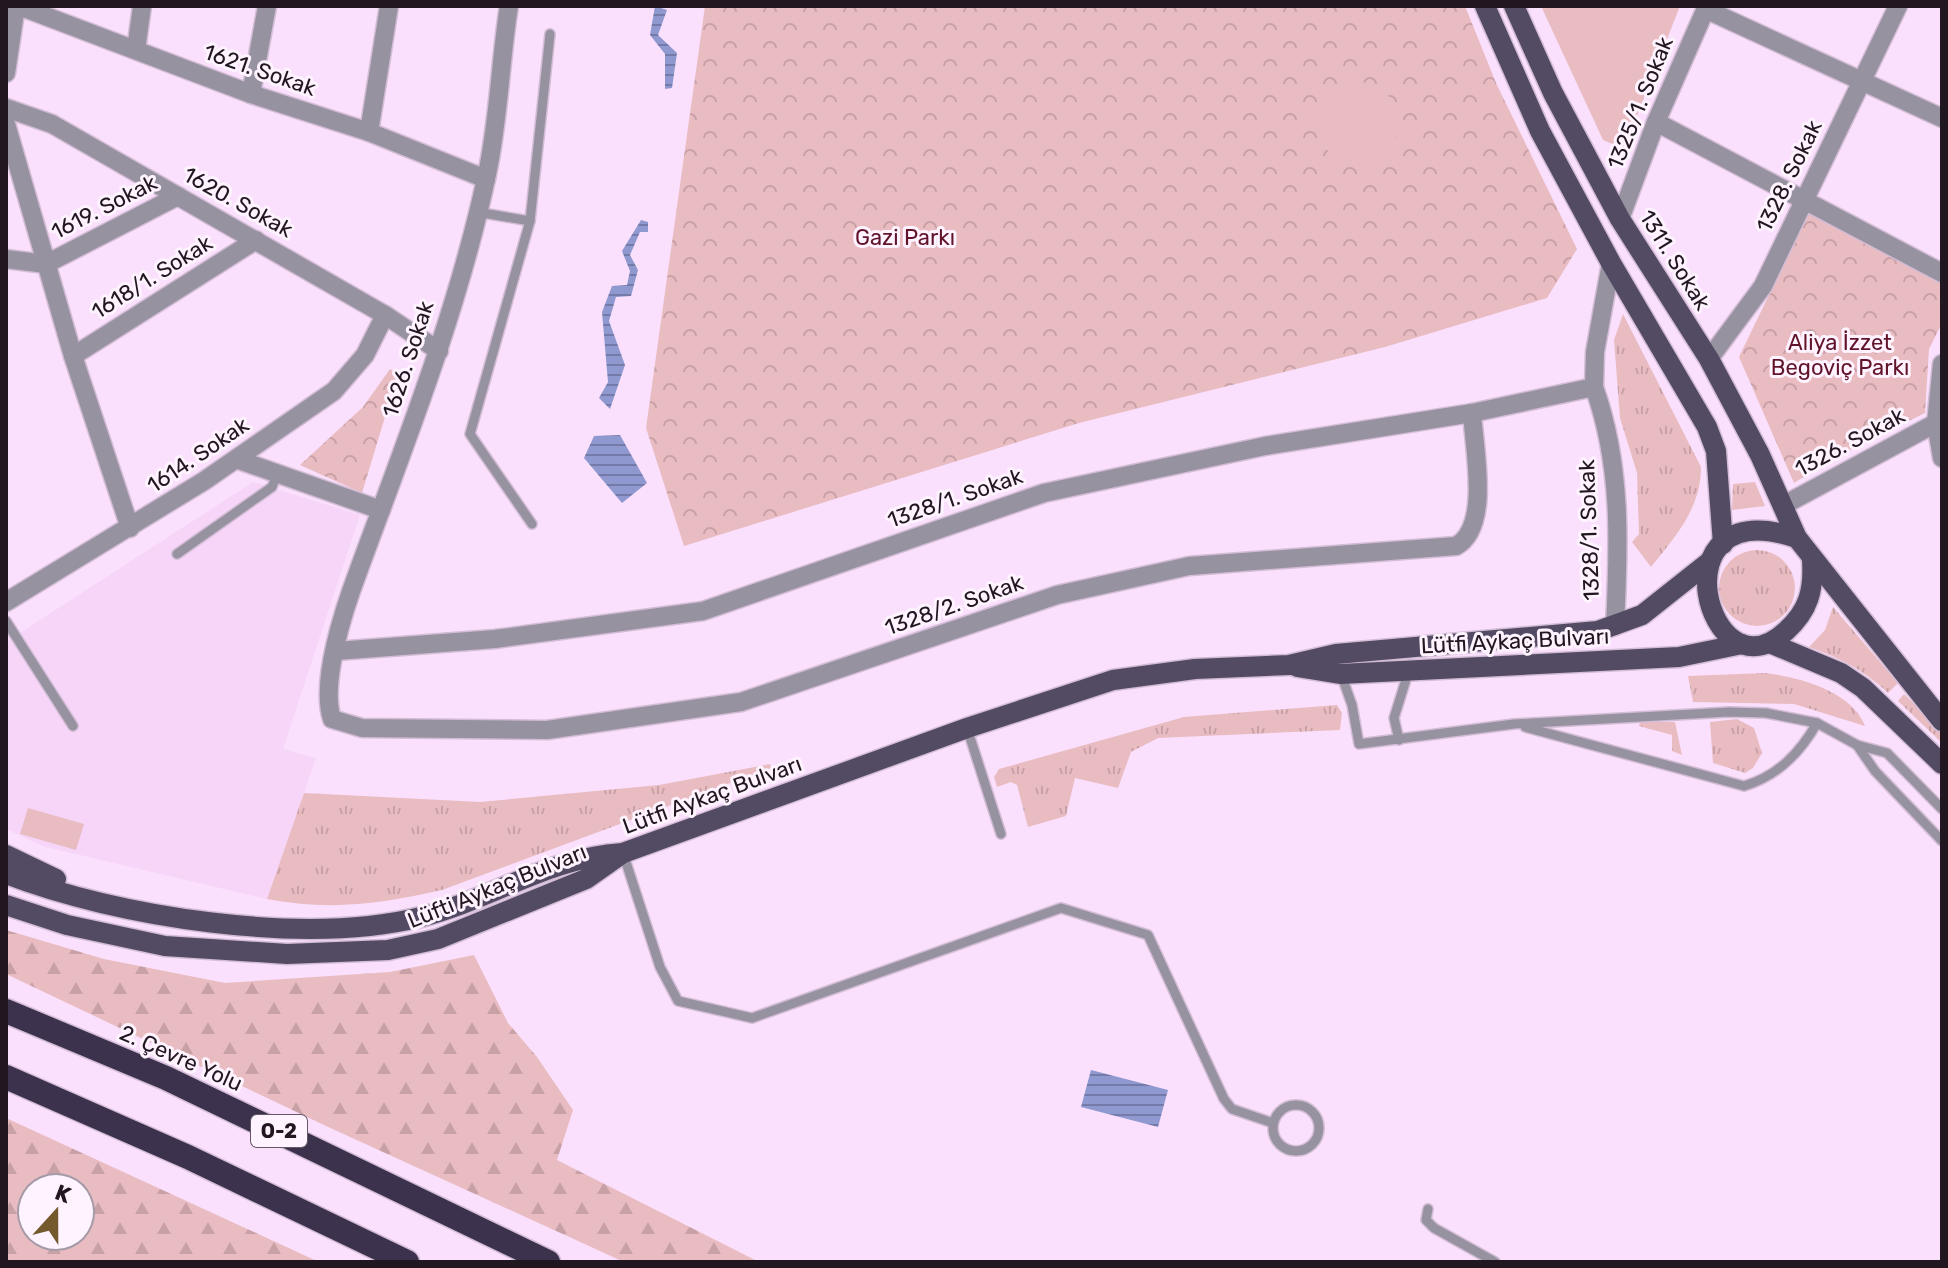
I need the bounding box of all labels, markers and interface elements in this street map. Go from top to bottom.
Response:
street label: 1325/1. Sokak [1601,32,1679,173]
street label: 1621. Sokak [200,38,320,102]
street label: 1328. Sokak [1750,115,1828,236]
street label: 1620. Sokak [178,161,298,243]
street label: 1619. Sokak [47,169,162,245]
street label: 1311. Sokak [1634,205,1717,316]
park label: Gazi Parkı [855,224,955,251]
street label: 1618/1. Sokak [87,229,218,325]
street label: 1626. Sokak [377,297,440,421]
park label: Aliya İzzet Begoviç Parkı [1771,329,1909,381]
street label: 1326. Sokak [1790,401,1910,482]
street label: 1614. Sokak [142,411,254,499]
street label: 1328/1. Sokak [1573,458,1605,601]
street label: 1328/1. Sokak [884,462,1027,534]
street label: 1328/2. Sokak [881,568,1027,641]
street label: Lütfi Aykaç Bulvarı [1420,623,1610,659]
street label: Lütfi Aykaç Bulvarı [619,750,805,840]
street label: Lüfti Aykaç Bulvarı [404,838,590,934]
street label: 2. Çevre Yolu [115,1019,247,1097]
road number: O-2 [251,1115,307,1147]
north arrow [16,1172,96,1252]
text: K [51,1179,75,1209]

